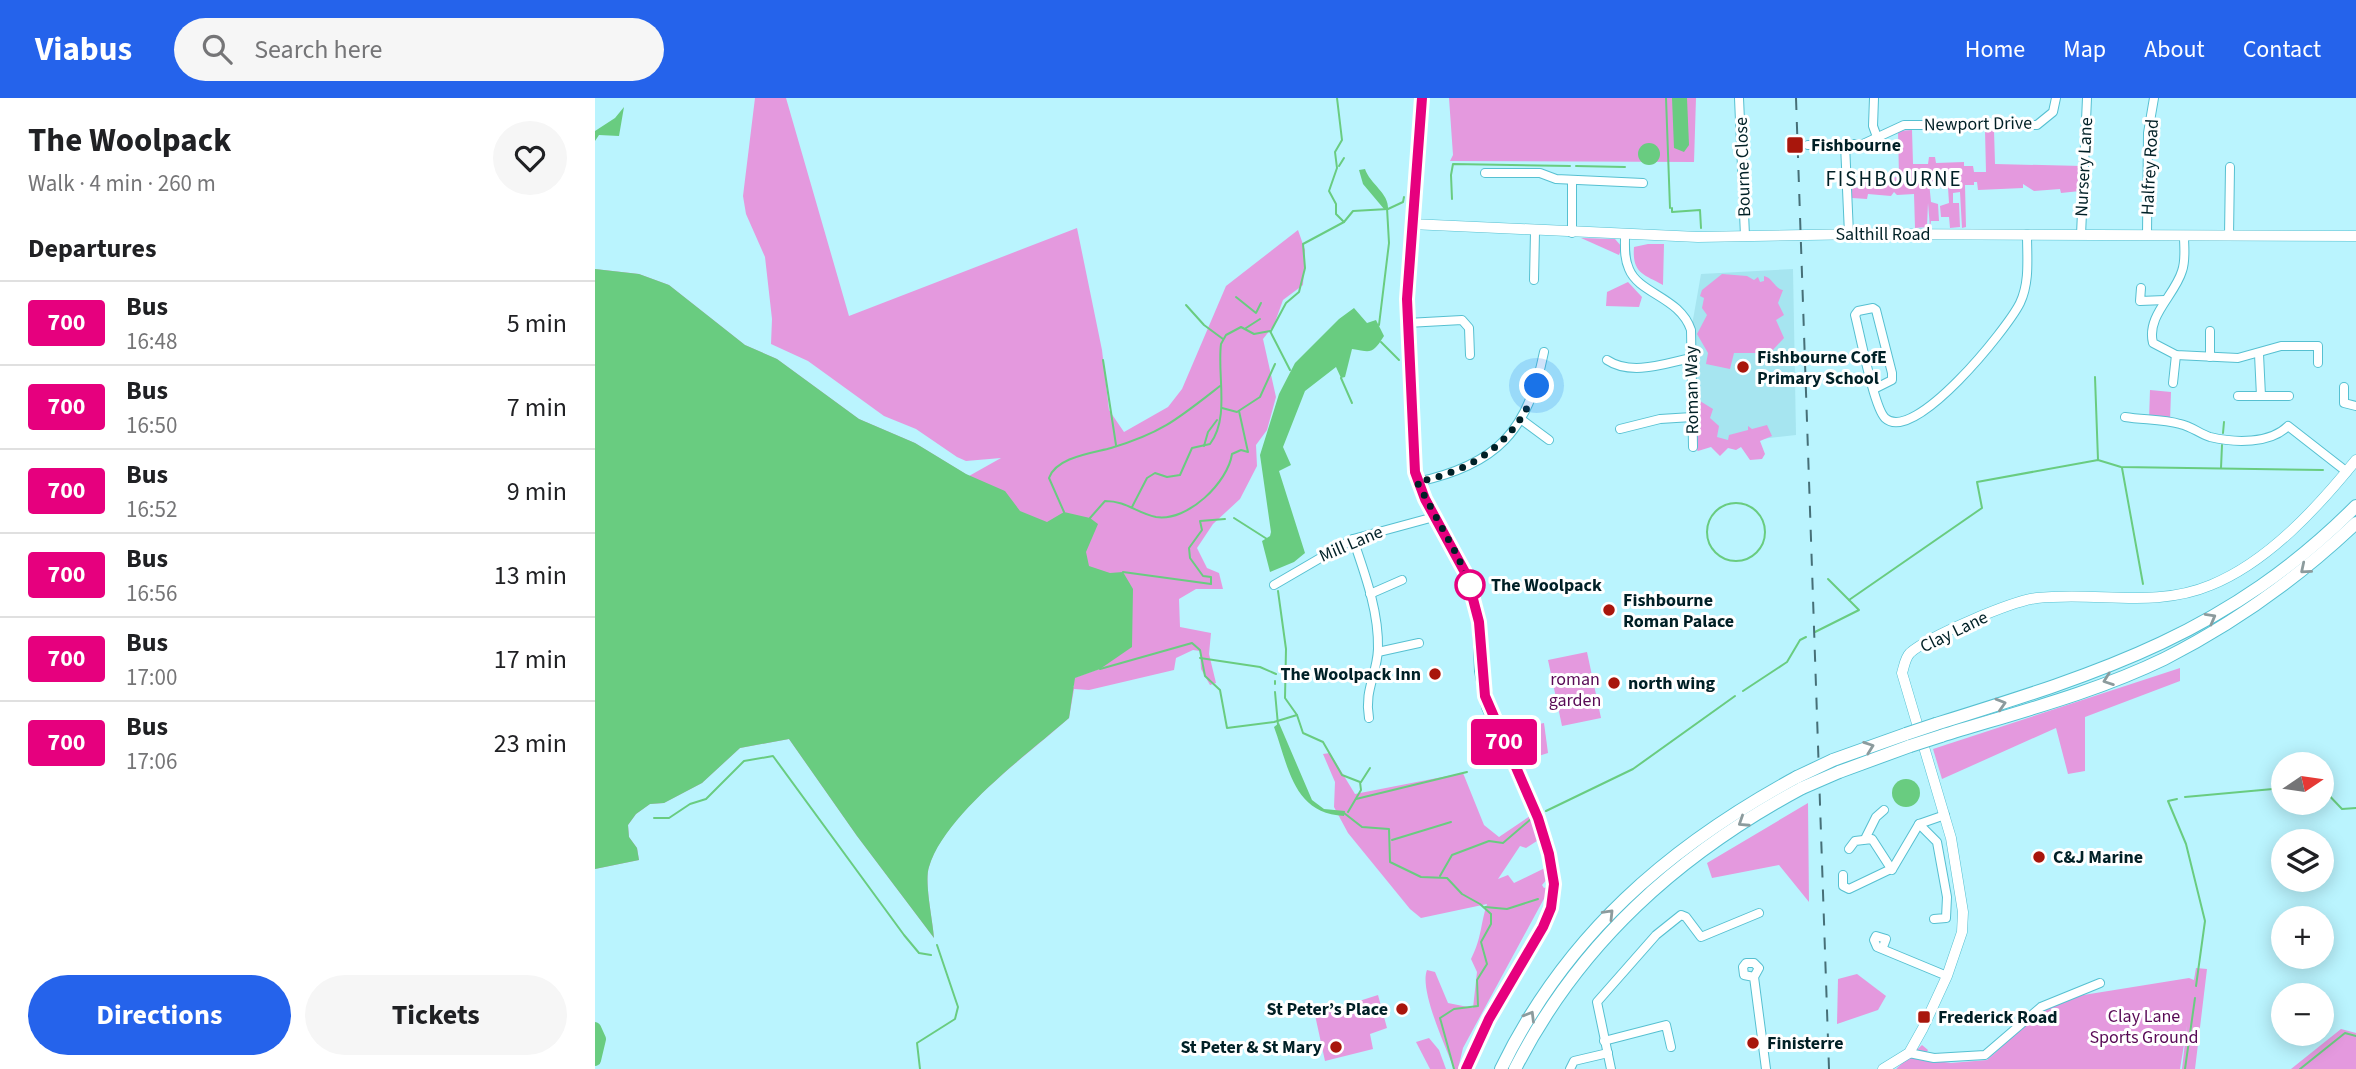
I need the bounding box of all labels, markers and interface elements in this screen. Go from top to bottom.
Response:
search box [174,18,664,81]
text: Viabus [35,26,132,73]
icon: search [198,30,236,68]
text: Search here [254,31,382,68]
text: Home [1965,32,2025,67]
text: Map [2063,32,2106,67]
text: About [2144,32,2205,67]
text: Contact [2243,32,2321,67]
street label: Newport Drive [1924,111,2032,137]
text: The Woolpack [28,117,231,164]
street label: Bourne Close [1729,117,1757,217]
street label: Nursery Lane [2069,117,2099,217]
street label: Halfrey Road [2135,118,2165,216]
button: heart [493,121,567,195]
place label: Fishbourne [1811,133,1901,158]
marker: Fishbourne [1785,135,1805,155]
district label: FISHBOURNE [1825,164,1963,194]
text: Walk · 4 min · 260 m [28,167,216,200]
street label: Salthill Road [1836,222,1931,247]
text: Departures [28,230,156,267]
text: Bus [126,288,168,325]
text: 700 [47,305,86,340]
text: 5 min [507,305,567,342]
text: 16:48 [126,325,177,358]
street label: Roman Way [1679,345,1705,435]
place label: Fishbourne CofE Primary School [1757,345,1887,391]
marker: Fishbourne CofE Primary School [1735,359,1751,375]
your location [1519,368,1554,403]
text: Bus [126,372,168,409]
text: 700 [47,389,86,424]
text: 7 min [507,389,567,426]
text: 16:50 [126,409,177,442]
text: Bus [126,456,168,493]
text: 700 [47,473,86,508]
text: 9 min [507,473,567,510]
text: 16:52 [126,493,177,526]
street label: Mill Lane [1315,519,1387,569]
text: Bus [126,540,168,577]
text: 700 [47,557,86,592]
text: 13 min [494,557,567,594]
one-way arrow [2301,561,2314,573]
marker: The Woolpack [1455,570,1485,600]
place label: The Woolpack [1491,573,1602,598]
text: 16:56 [126,577,177,610]
place label: Fishbourne Roman Palace [1623,588,1734,634]
marker: Fishbourne Roman Palace [1601,602,1617,618]
street label: Clay Lane [1916,605,1992,659]
one-way arrow [2204,613,2216,626]
text: Bus [126,624,168,661]
text: 700 [47,641,86,676]
text: 17 min [494,641,567,678]
text: 17:00 [126,661,177,694]
place label: The Woolpack Inn [1281,662,1421,687]
marker: The Woolpack Inn [1427,666,1443,682]
park label: roman garden [1549,667,1601,713]
place label: north wing [1628,671,1715,696]
one-way arrow [2103,672,2115,686]
marker: north wing [1606,675,1622,691]
one-way arrow [1994,698,2007,712]
text: Bus [126,708,168,745]
line badge: 700 [1464,719,1544,765]
text: 700 [1485,724,1523,759]
text: 700 [47,725,86,760]
text: 23 min [494,725,567,762]
one-way arrow [1863,741,1875,755]
text: 17:06 [126,745,177,778]
north arrow [2271,752,2335,816]
map controls [2271,752,2334,1046]
one-way arrow [1738,814,1751,826]
button: layers [2271,829,2334,892]
place label: C&J Marine [2053,845,2143,870]
marker: C&J Marine [2031,849,2047,865]
button: + [2271,906,2334,969]
one-way arrow [1601,909,1614,922]
button: Directions [28,975,291,1055]
button: Tickets [305,975,567,1055]
button: − [2271,983,2334,1046]
place label: St Peter’s Place [1266,997,1388,1022]
marker: St Peter’s Place [1394,1001,1410,1017]
park label: Clay Lane Sports Ground [2089,1004,2199,1050]
place label: Frederick Road [1938,1005,2057,1030]
marker: Frederick Road [1916,1009,1932,1025]
one-way arrow [1522,1010,1535,1023]
place label: Finisterre [1767,1031,1844,1056]
place label: St Peter & St Mary [1180,1035,1323,1060]
marker: Finisterre [1745,1035,1761,1051]
marker: St Peter & St Mary [1328,1039,1344,1055]

